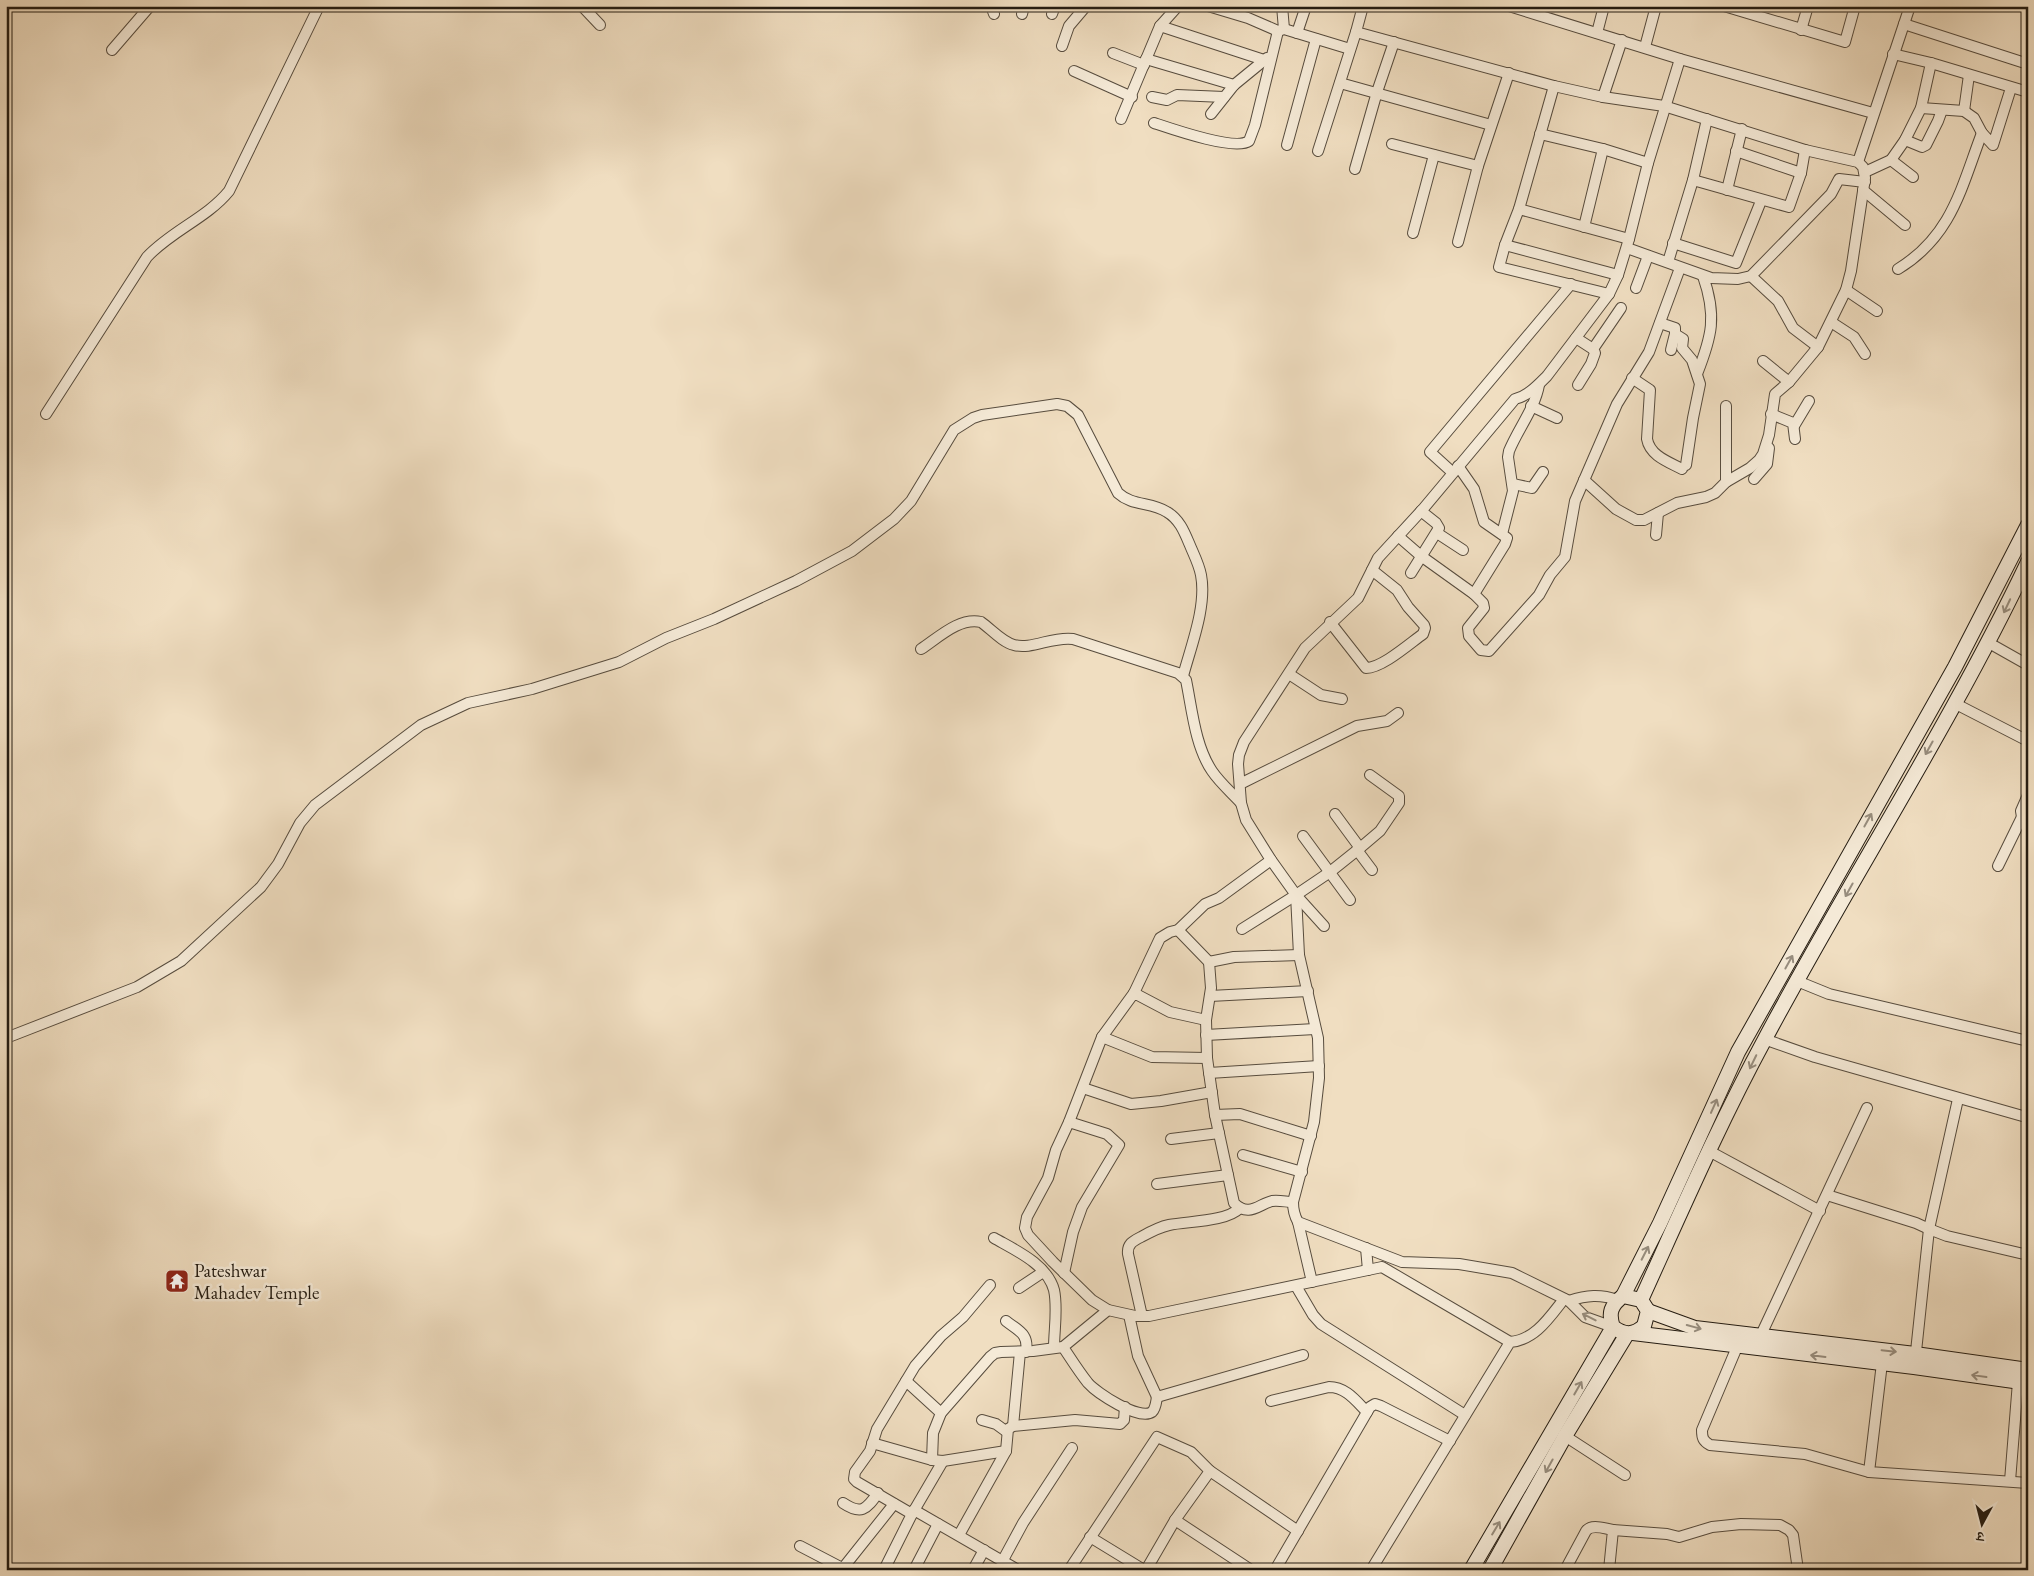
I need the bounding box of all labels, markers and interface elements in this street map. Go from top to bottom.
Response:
one-way arrow [2001,598,2011,613]
one-way arrow [1923,740,1933,755]
one-way arrow [1864,813,1874,828]
one-way arrow [1844,882,1854,897]
one-way arrow [1784,955,1794,969]
one-way arrow [1748,1054,1757,1069]
one-way arrow [1709,1099,1719,1114]
one-way arrow [1641,1246,1650,1261]
place label: Pateshwar Mahadev Temple [194,1258,319,1305]
temple icon: Pateshwar Mahadev Temple [164,1268,190,1294]
one-way arrow [1582,1312,1597,1322]
one-way arrow [1685,1323,1701,1332]
one-way arrow [1881,1347,1897,1356]
one-way arrow [1811,1351,1827,1361]
one-way arrow [1972,1371,1988,1381]
one-way arrow [1574,1381,1584,1395]
one-way arrow [1543,1458,1553,1473]
north arrow [1956,1498,2006,1548]
one-way arrow [1492,1521,1502,1535]
text: उ [1975,1527,1986,1546]

